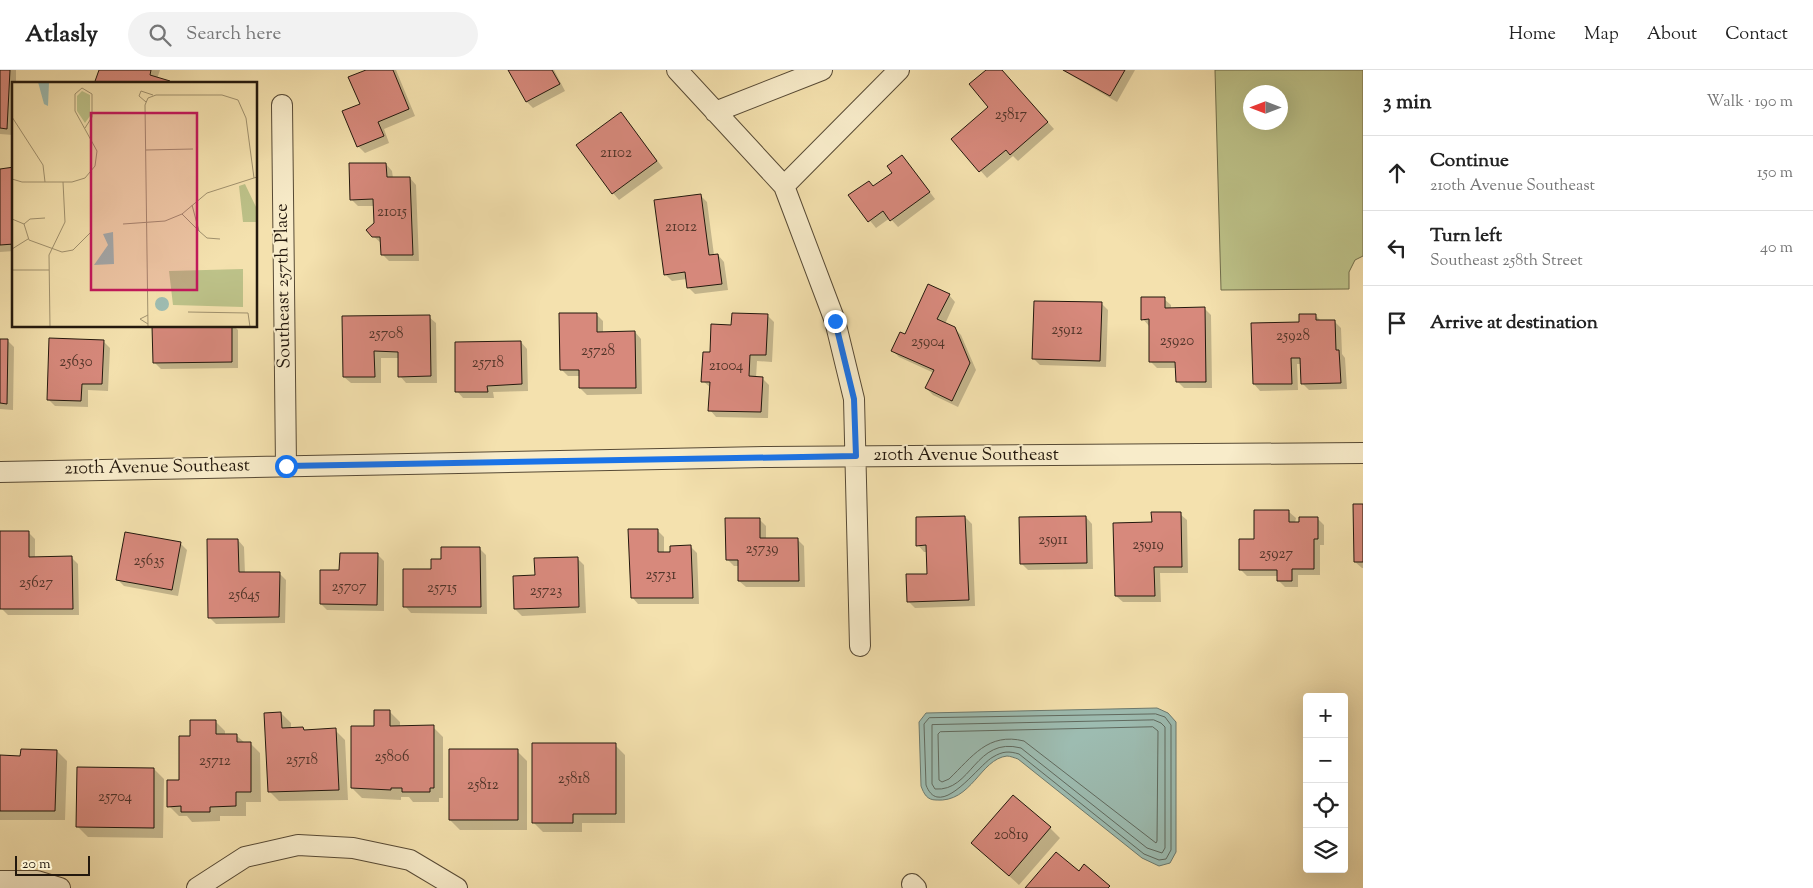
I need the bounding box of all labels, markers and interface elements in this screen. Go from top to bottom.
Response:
search box [128,12,478,57]
text: Atlasly [25,18,98,52]
icon: search [146,21,174,49]
text: Search here [186,21,281,48]
text: Home [1509,22,1556,48]
text: Map [1584,22,1619,48]
text: About [1647,22,1697,48]
text: Contact [1725,22,1788,48]
inset map [12,82,258,328]
north arrow [1243,85,1288,130]
text: 3 min [1383,88,1432,118]
text: Walk · 190 m [1706,91,1793,114]
house number: 25817 [995,105,1028,126]
house number: 21102 [600,143,632,164]
text: Continue [1430,148,1509,175]
icon: ahead [1383,159,1411,187]
text: 150 m [1757,162,1793,185]
text: 210th Avenue Southeast [1430,175,1595,198]
house number: 21015 [377,202,407,223]
street label: Southeast 257th Place [270,203,298,369]
house number: 21012 [665,217,697,238]
text: Turn left [1430,223,1502,250]
icon: left [1383,234,1411,262]
text: 40 m [1760,237,1793,260]
text: Southeast 258th Street [1430,250,1583,273]
icon: arrive [1383,309,1411,337]
route end [824,310,847,333]
text: Arrive at destination [1430,310,1598,337]
house number: 25912 [1051,320,1083,341]
house number: 25708 [369,324,403,345]
house number: 25928 [1276,326,1310,347]
house number: 25920 [1160,331,1194,352]
house number: 25904 [911,332,946,353]
house number: 25728 [581,341,615,362]
house number: 25630 [59,352,93,373]
house number: 25718 [472,353,504,374]
house number: 21004 [709,356,744,377]
street label: 210th Avenue Southeast [873,443,1059,469]
street label: 210th Avenue Southeast [64,453,250,483]
route start [275,455,298,478]
house number: 25911 [1038,530,1068,551]
house number: 25919 [1132,535,1164,556]
house number: 25739 [746,539,778,560]
house number: 25927 [1259,544,1293,565]
house number: 25635 [134,551,164,572]
house number: 25731 [646,565,676,586]
house number: 25627 [19,573,53,594]
house number: 25707 [332,577,367,598]
house number: 25715 [427,578,457,599]
house number: 25723 [530,581,562,602]
house number: 25645 [228,585,260,606]
map controls [1303,693,1348,873]
button: + [1303,693,1348,738]
button: − [1303,738,1348,783]
house number: 25806 [374,747,410,768]
house number: 25718 [286,750,318,771]
house number: 25712 [199,751,231,772]
house number: 25818 [558,769,590,790]
house number: 25812 [467,775,499,796]
button: locate [1303,783,1348,828]
house number: 25704 [98,787,133,808]
house number: 20819 [994,825,1028,846]
button: layers [1303,828,1348,873]
scale bar [15,853,90,876]
text: 20 m [22,855,51,875]

